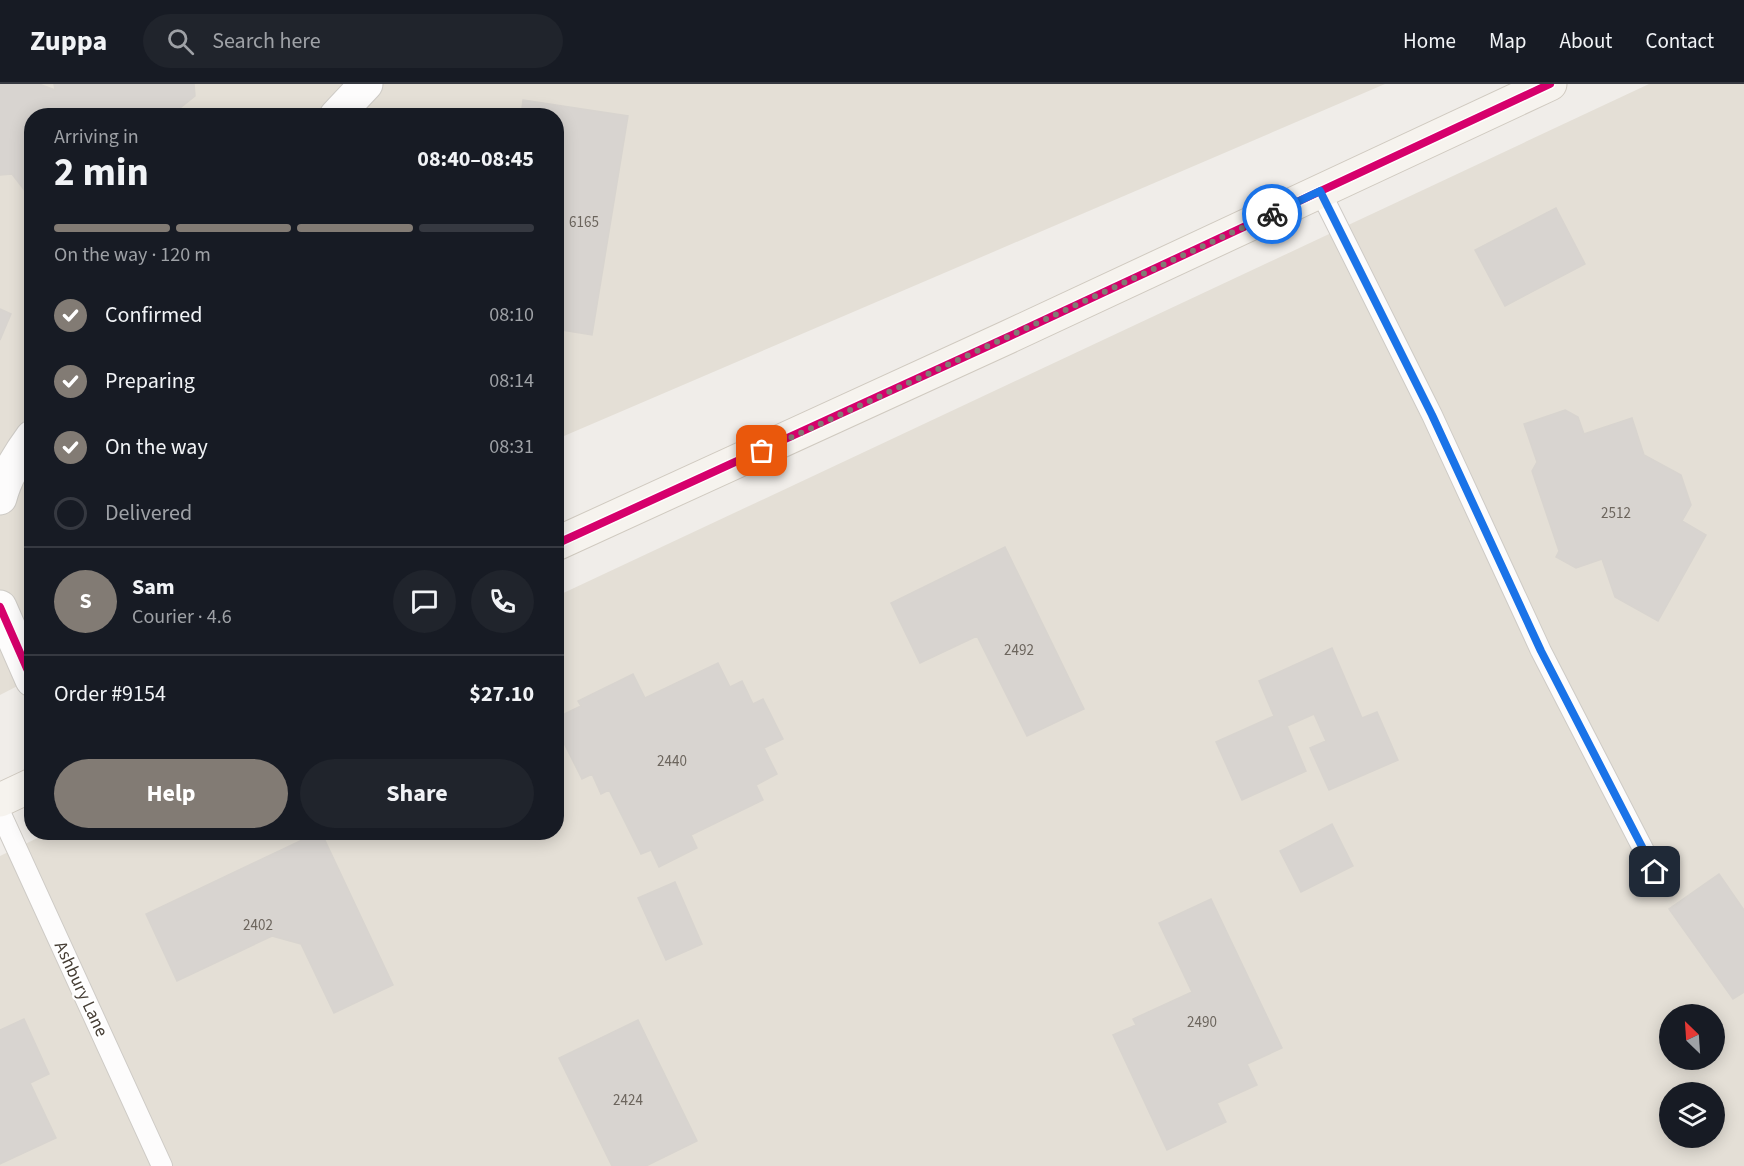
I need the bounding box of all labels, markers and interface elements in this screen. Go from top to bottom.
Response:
search box [143,14,563,68]
text: Zuppa [30,21,107,61]
icon: search [164,25,197,58]
text: Search here [212,25,321,57]
text: Home [1403,26,1456,56]
text: Map [1489,26,1527,56]
text: About [1560,26,1612,56]
text: Contact [1645,26,1714,56]
text: Arriving in [54,123,139,151]
text: 08:40–08:45 [417,143,534,175]
text: 2 min [54,145,149,201]
courier [1242,184,1302,244]
icon: bike [1256,198,1289,231]
house number: 6165 [569,212,599,233]
text: On the way · 120 m [54,241,211,269]
icon: check [54,299,87,332]
text: Confirmed [105,299,202,331]
text: 08:10 [489,301,534,329]
icon: check [54,365,87,398]
text: Preparing [105,365,195,397]
text: 08:14 [489,367,534,395]
pin [736,425,787,476]
icon: check [54,431,87,464]
text: On the way [105,431,208,463]
text: 08:31 [489,433,534,461]
icon: bag [745,434,778,467]
text: Delivered [105,497,192,529]
house number: 2512 [1601,503,1631,524]
button: chat [393,570,456,633]
button: phone [471,570,534,633]
text: Sam [132,571,175,603]
text: S [79,585,92,617]
text: Courier · 4.6 [132,603,232,631]
house number: 2492 [1004,640,1034,661]
text: Order #9154 [54,678,166,710]
text: $27.10 [469,678,534,710]
house number: 2440 [657,751,687,772]
button: Help [54,759,288,828]
button: Share [300,759,534,828]
pin [1629,846,1680,897]
icon: home [1638,855,1671,888]
house number: 2402 [243,915,273,936]
street label: Ashbury Lane [48,937,114,1041]
north arrow [1659,1004,1725,1070]
map controls [1659,1004,1725,1148]
house number: 2490 [1187,1012,1217,1033]
button: layers [1659,1082,1725,1148]
house number: 2424 [613,1090,643,1111]

